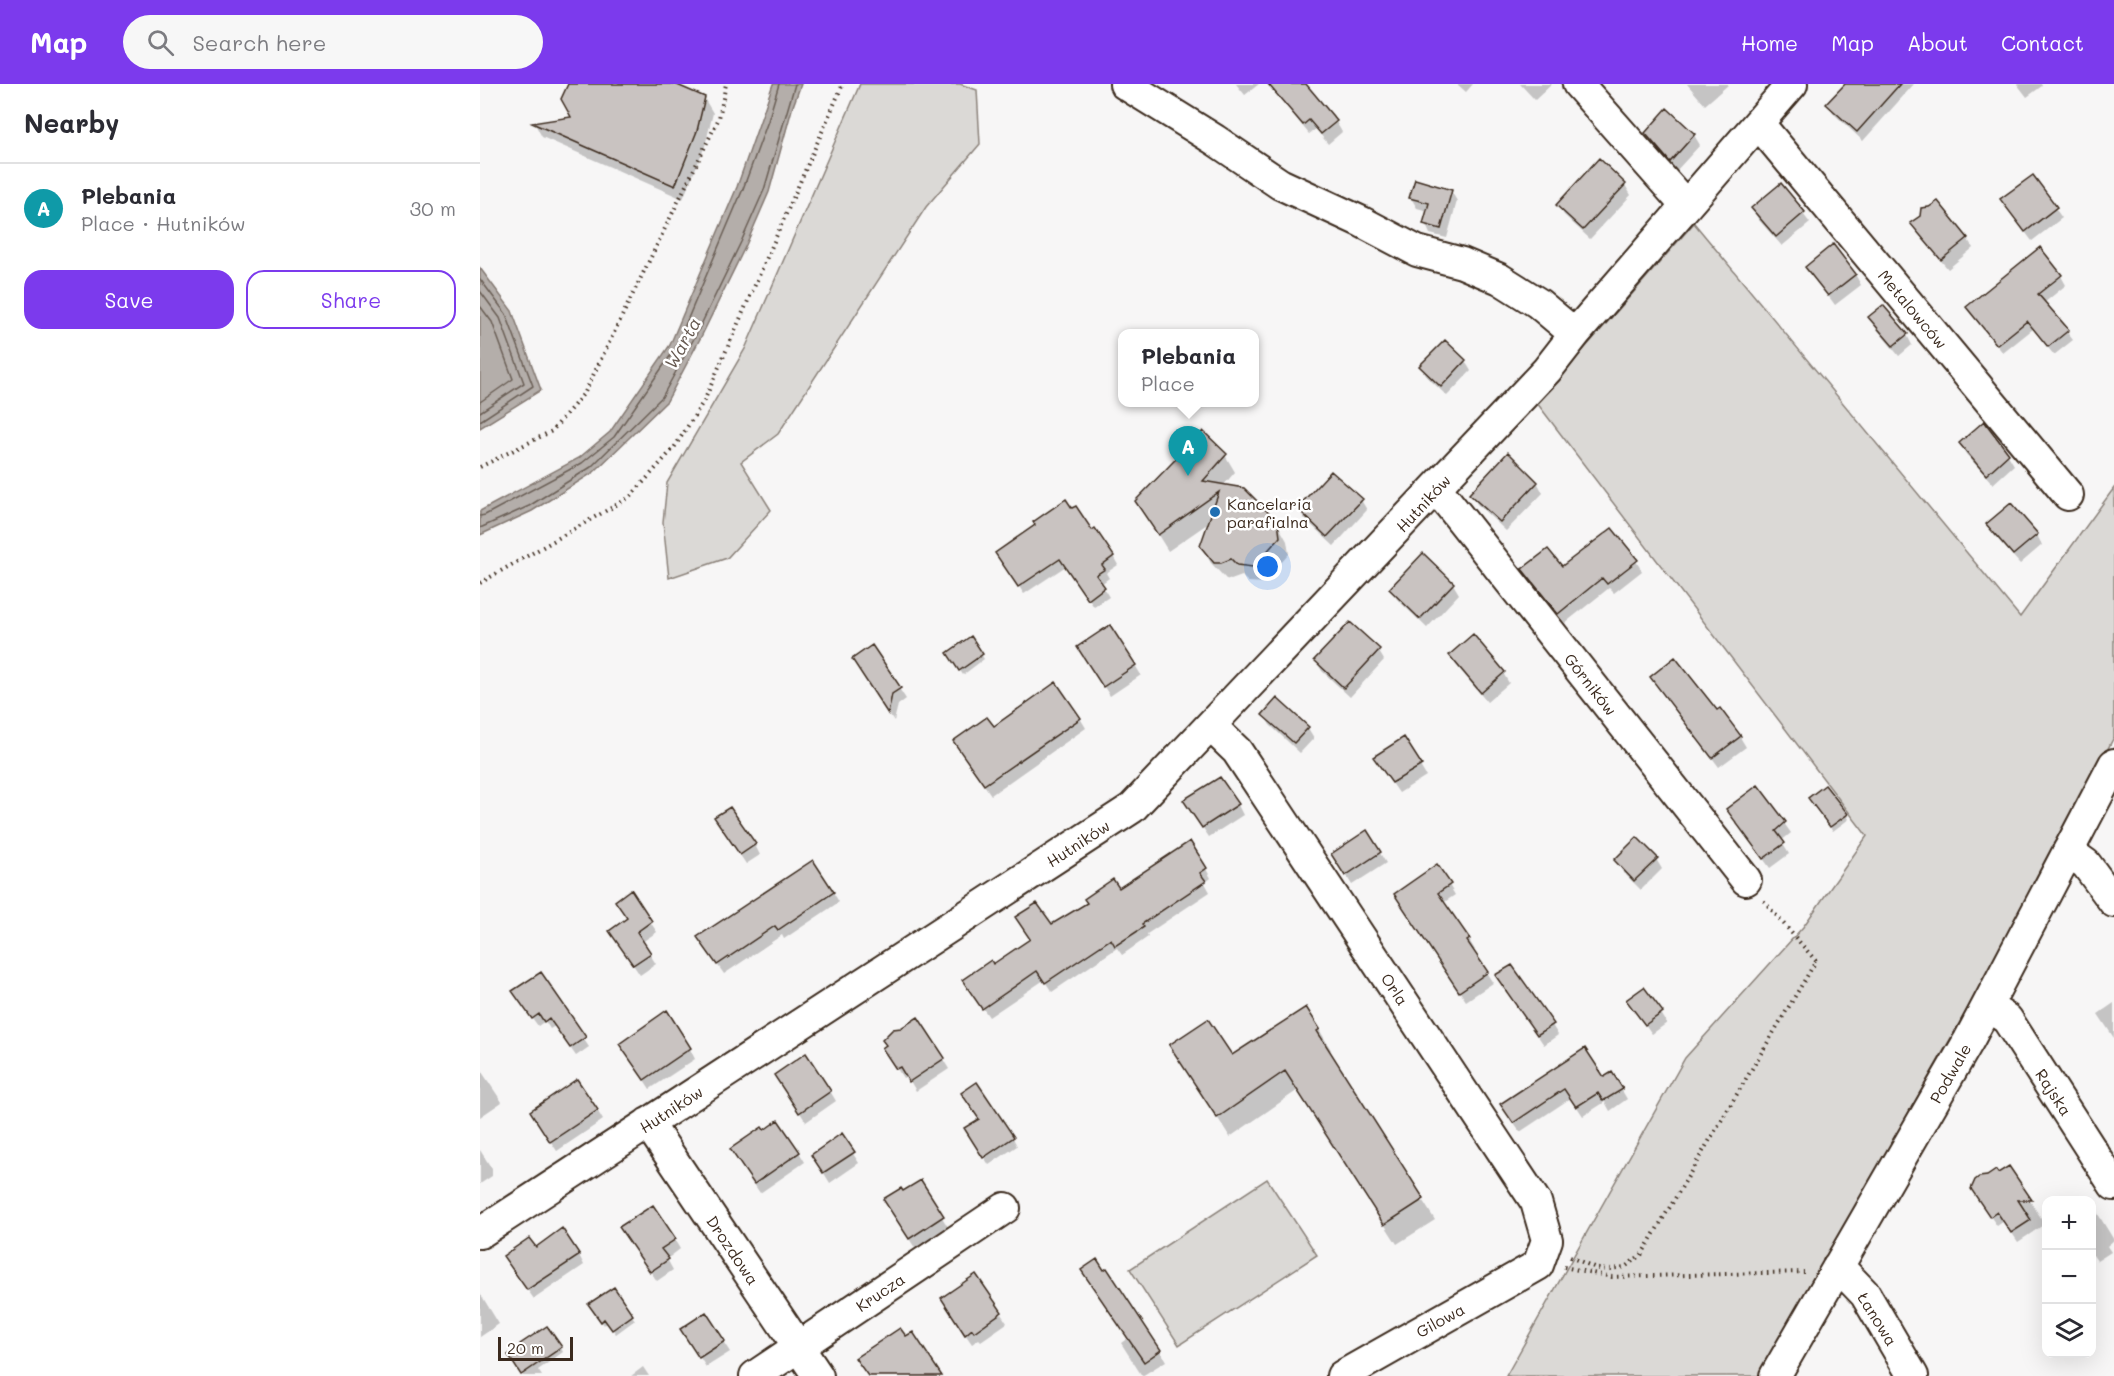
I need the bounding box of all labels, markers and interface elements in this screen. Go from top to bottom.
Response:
search box [123,15,543,69]
text: Map [30,24,87,60]
icon: search [144,26,177,59]
text: Search here [192,28,326,57]
text: Home [1741,29,1798,56]
text: Map [1831,29,1874,56]
text: About [1907,29,1968,56]
text: Contact [2001,29,2084,56]
text: Nearby [24,106,119,140]
text: Plebania [81,181,176,210]
text: A [37,195,50,221]
text: 30 m [410,195,456,221]
text: Place · Hutników [81,210,246,236]
street label: Metalowców [1874,265,1952,353]
button: Save [24,270,234,329]
button: Share [246,270,456,329]
water label: Warta [658,313,706,373]
popup [1118,329,1259,407]
text: Plebania [1141,341,1236,370]
text: Place [1141,370,1195,396]
pin: A [1168,426,1208,476]
street label: Hutników [1391,470,1455,536]
place label: Kancelaria parafialna [1227,493,1312,532]
marker: Kancelaria parafialna [1208,505,1222,519]
your location [1253,552,1282,581]
street label: Górników [1560,649,1622,719]
street label: Hutników [1042,815,1114,871]
street label: Orla [1377,969,1413,1009]
street label: Podwale [1924,1039,1976,1107]
street label: Rajska [2031,1065,2077,1119]
street label: Hutników [635,1081,707,1137]
map controls [2042,1196,2096,1358]
button: + [2042,1196,2096,1250]
street label: Drozdowa [702,1211,764,1289]
button: − [2042,1250,2096,1304]
street label: Krucza [851,1268,909,1316]
street label: Łanowa [1853,1288,1903,1350]
street label: Gilowa [1412,1298,1468,1342]
button: layers [2042,1304,2096,1358]
scale bar [498,1334,573,1362]
text: 20 m [507,1337,544,1358]

